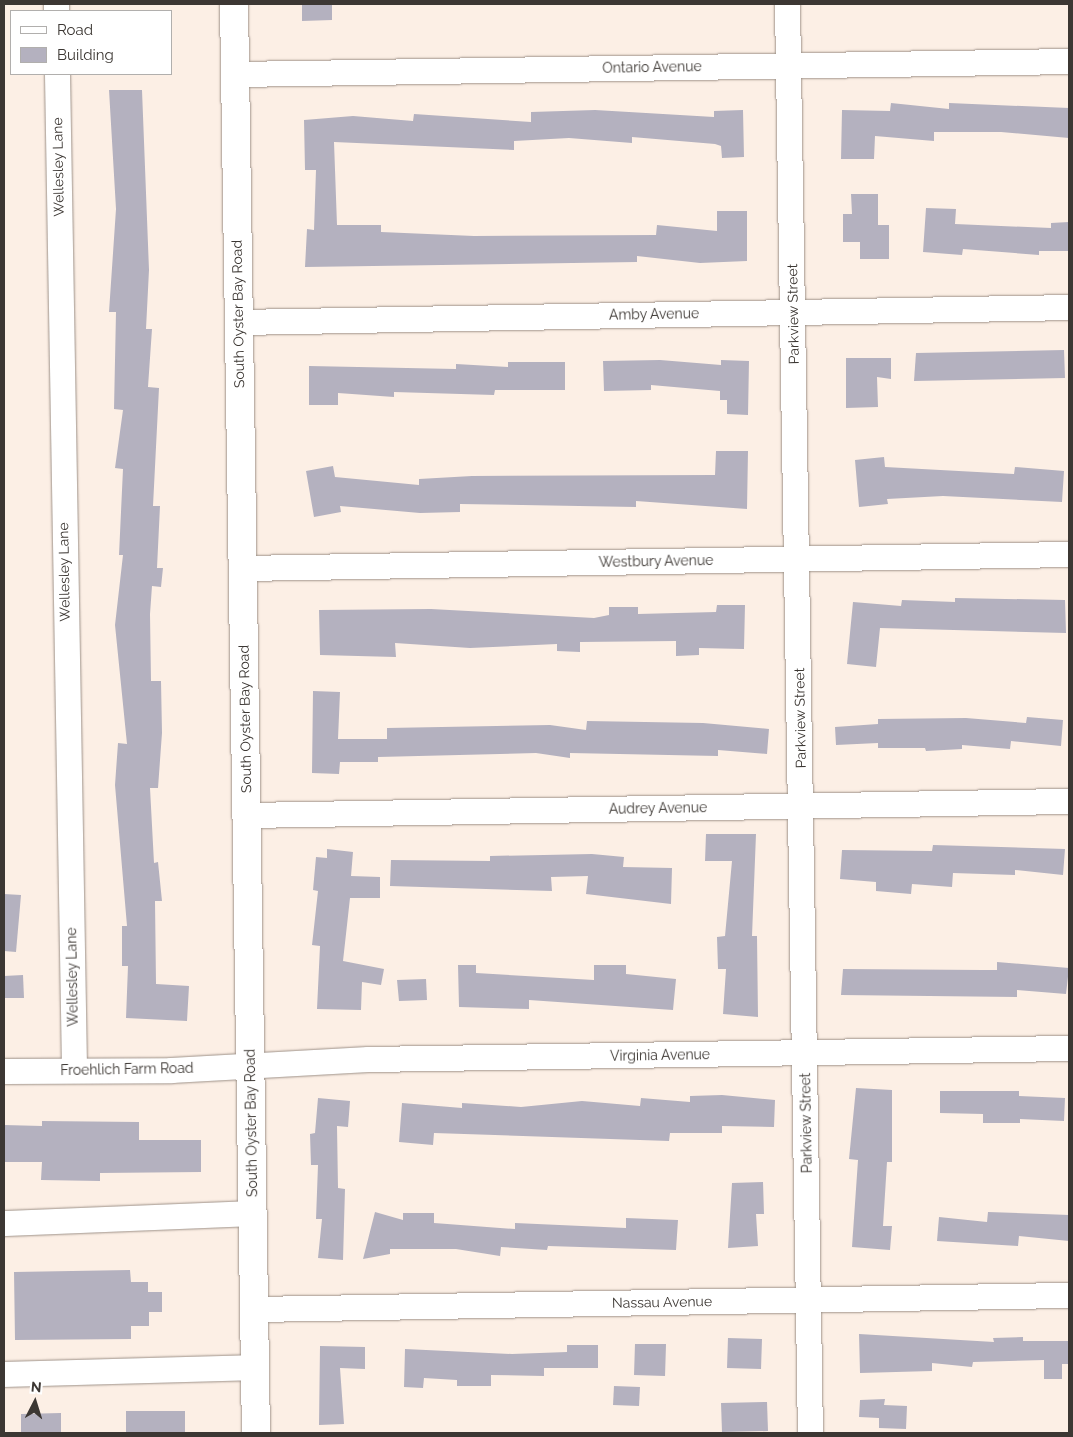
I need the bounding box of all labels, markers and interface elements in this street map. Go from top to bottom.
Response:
legend [10,10,172,75]
text: Road [57,21,93,39]
text: Building [57,46,114,64]
street label: Ontario Avenue [602,58,702,76]
street label: Wellesley Lane [49,117,67,217]
street label: South Oyster Bay Road [228,239,248,389]
street label: Parkview Street [784,263,802,365]
street label: Amby Avenue [608,305,700,323]
street label: Wellesley Lane [55,522,73,622]
street label: Westbury Avenue [598,552,714,570]
street label: South Oyster Bay Road [235,644,255,794]
street label: Parkview Street [791,667,809,769]
street label: Audrey Avenue [608,799,708,817]
street label: Wellesley Lane [63,927,81,1027]
street label: Virginia Avenue [610,1046,710,1064]
street label: South Oyster Bay Road [241,1048,261,1198]
street label: Froehlich Farm Road [60,1059,194,1079]
street label: Parkview Street [797,1072,815,1174]
street label: Nassau Avenue [612,1293,712,1311]
north arrow [10,1377,60,1427]
text: N [30,1379,42,1395]

